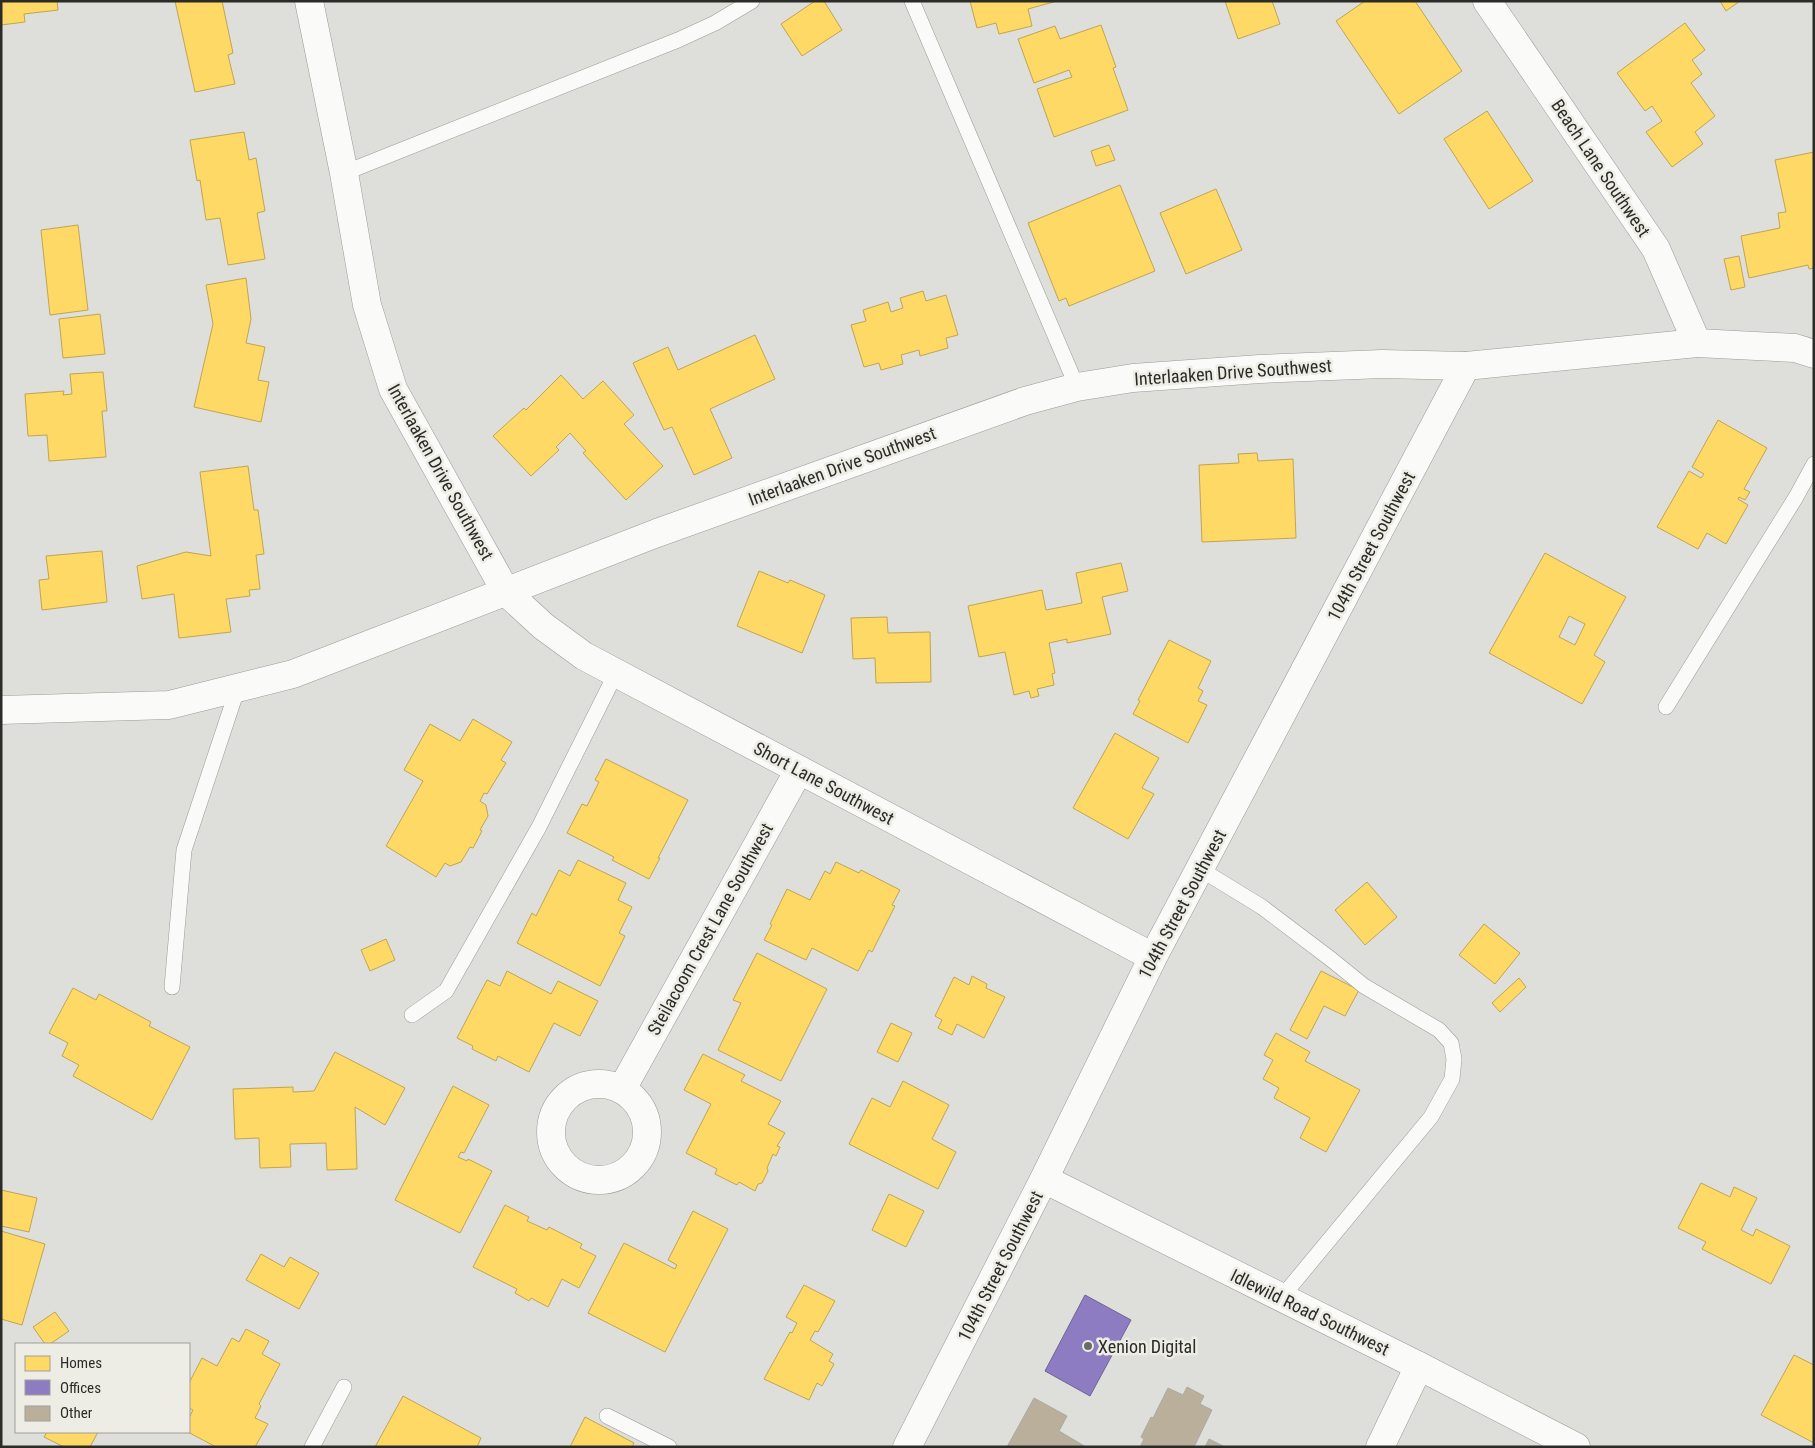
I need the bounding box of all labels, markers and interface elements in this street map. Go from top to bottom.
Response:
street label: Beach Lane Southwest [1547,95,1655,241]
street label: Interlaaken Drive Southwest [1134,355,1332,389]
street label: Interlaaken Drive Southwest [384,380,498,564]
street label: Interlaaken Drive Southwest [745,422,939,510]
street label: 104th Street Southwest [1323,468,1419,624]
street label: Short Lane Southwest [750,737,898,829]
street label: Steilacoom Crest Lane Southwest [643,819,777,1039]
street label: 104th Street Southwest [1134,826,1230,982]
street label: 104th Street Southwest [953,1187,1047,1345]
street label: Idlewild Road Southwest [1227,1264,1393,1360]
place label: Xenion Digital [1098,1336,1196,1357]
marker: Xenion Digital [1082,1340,1094,1352]
legend [15,1343,190,1433]
text: Homes [60,1354,102,1372]
text: Offices [60,1379,101,1397]
text: Other [60,1404,93,1422]

